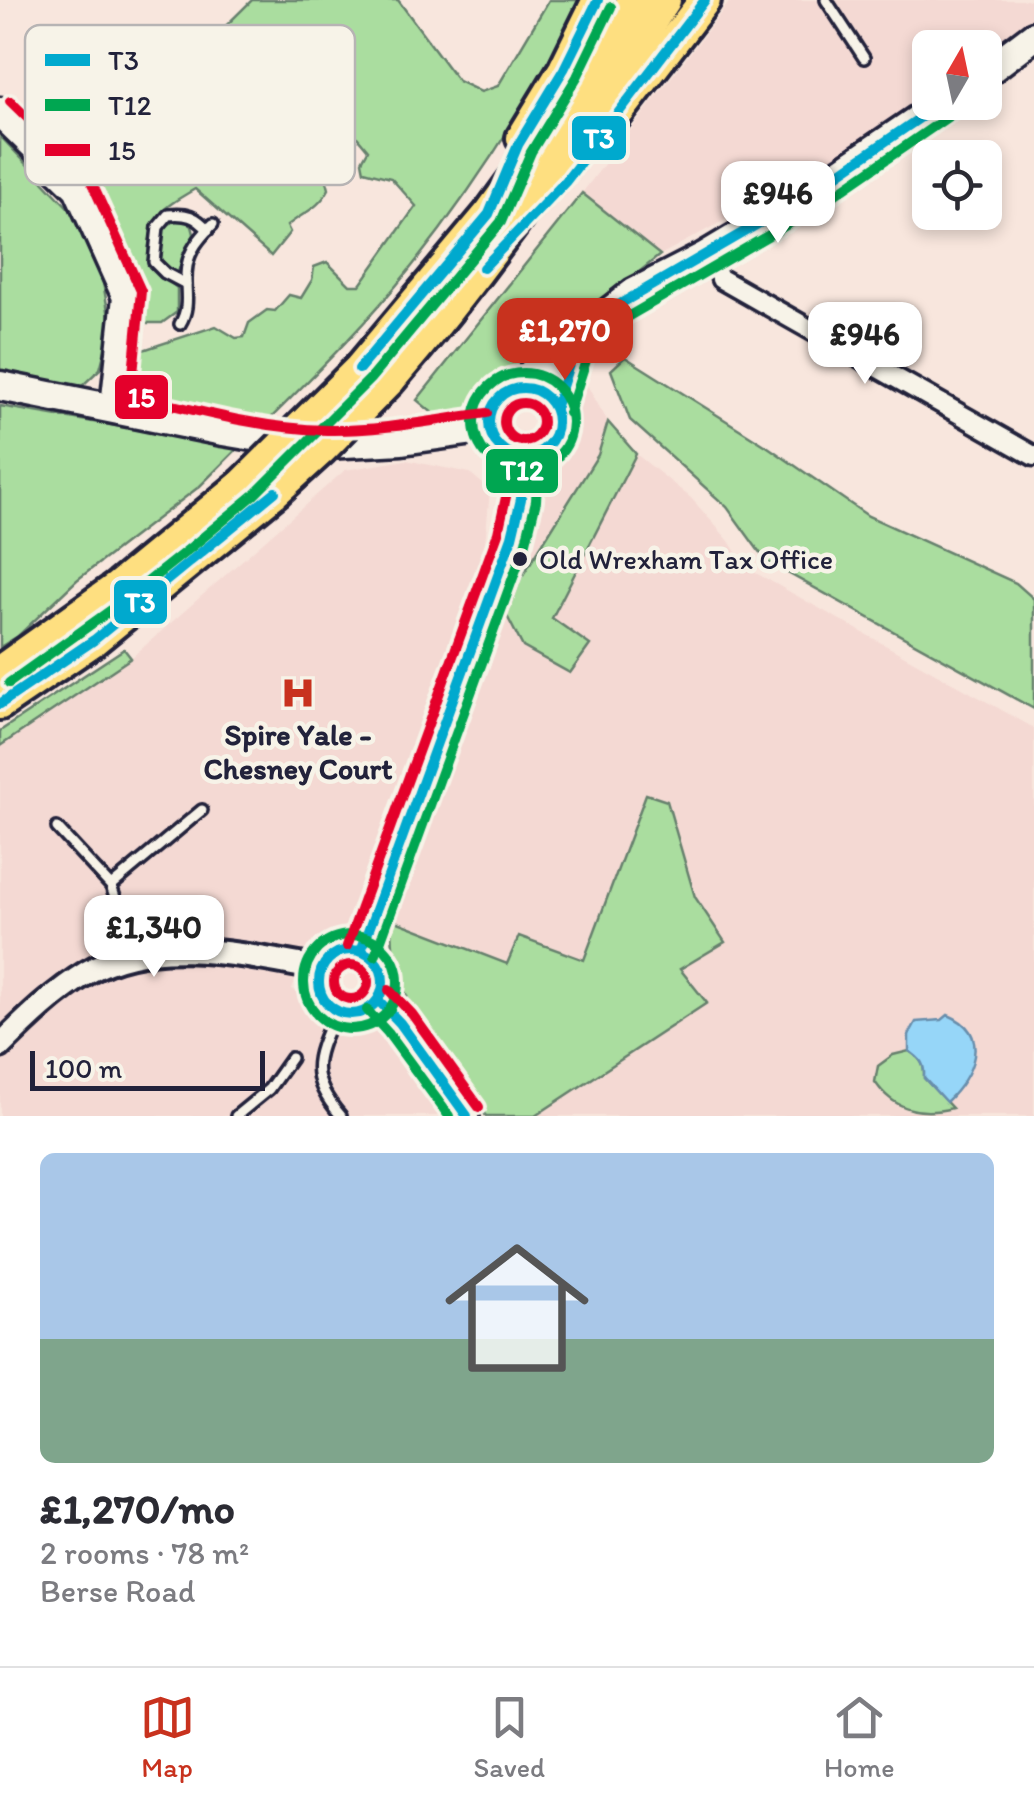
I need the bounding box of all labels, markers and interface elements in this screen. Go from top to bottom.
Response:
legend [25,25,355,185]
north arrow [912,30,1002,120]
map controls [912,30,1002,230]
text: T3 [108,43,139,77]
text: T12 [108,88,152,122]
line badge: T3 [570,114,628,162]
text: T3 [583,121,614,155]
text: 15 [108,133,136,167]
button: locate [912,140,1002,230]
pin: £946 [719,161,837,246]
text: £946 [743,174,813,212]
pin: £1,270 [484,298,646,383]
pin: £946 [806,302,924,387]
text: £1,270 [519,311,611,349]
text: £946 [830,315,900,353]
line badge: 15 [113,373,170,421]
text: 15 [127,380,155,414]
line badge: T12 [484,447,560,495]
text: T12 [499,453,544,487]
place label: Old Wrexham Tax Office [539,542,833,576]
marker: Old Wrexham Tax Office [510,549,530,569]
line badge: T3 [112,578,169,626]
text: T3 [124,585,155,619]
hospital icon: Spire Yale - Chesney Court [279,674,317,712]
place label: Spire Yale - Chesney Court [204,716,392,787]
pin: £1,340 [73,895,235,980]
text: £1,340 [106,908,202,946]
scale bar [30,1046,265,1090]
text: 100 m [45,1051,122,1085]
icon: home [427,1218,607,1398]
text: £1,270/mo [40,1483,235,1534]
text: 2 rooms · 78 m² [40,1534,249,1572]
text: Berse Road [40,1572,195,1610]
tab: Map [140,1690,195,1784]
tab: Saved [474,1690,545,1784]
tab: Home [824,1690,895,1784]

